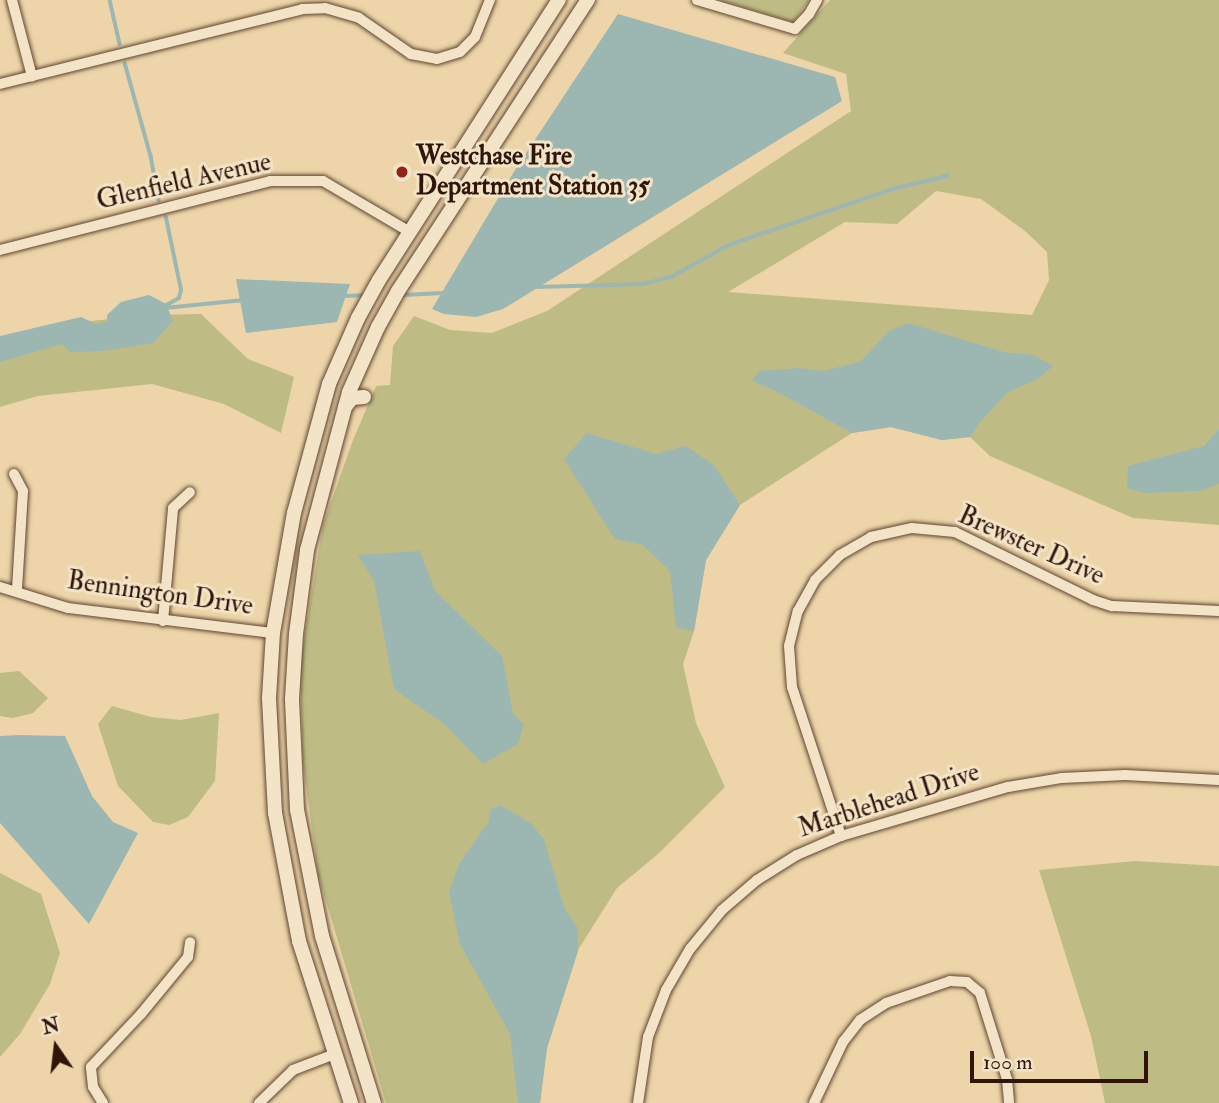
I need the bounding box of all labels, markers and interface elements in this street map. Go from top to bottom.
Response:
place label: Westchase Fire Department Station 35 [416,141,650,202]
street label: Glenfield Avenue [94,147,274,217]
marker: Westchase Fire Department Station 35 [394,164,410,180]
street label: Brewster Drive [953,500,1109,592]
street label: Bennington Drive [65,566,255,622]
street label: Marblehead Drive [795,757,983,845]
north arrow [21,1012,91,1082]
text: N [40,1013,62,1040]
scale bar [974,1036,1152,1080]
text: 100 m [983,1049,1033,1076]

